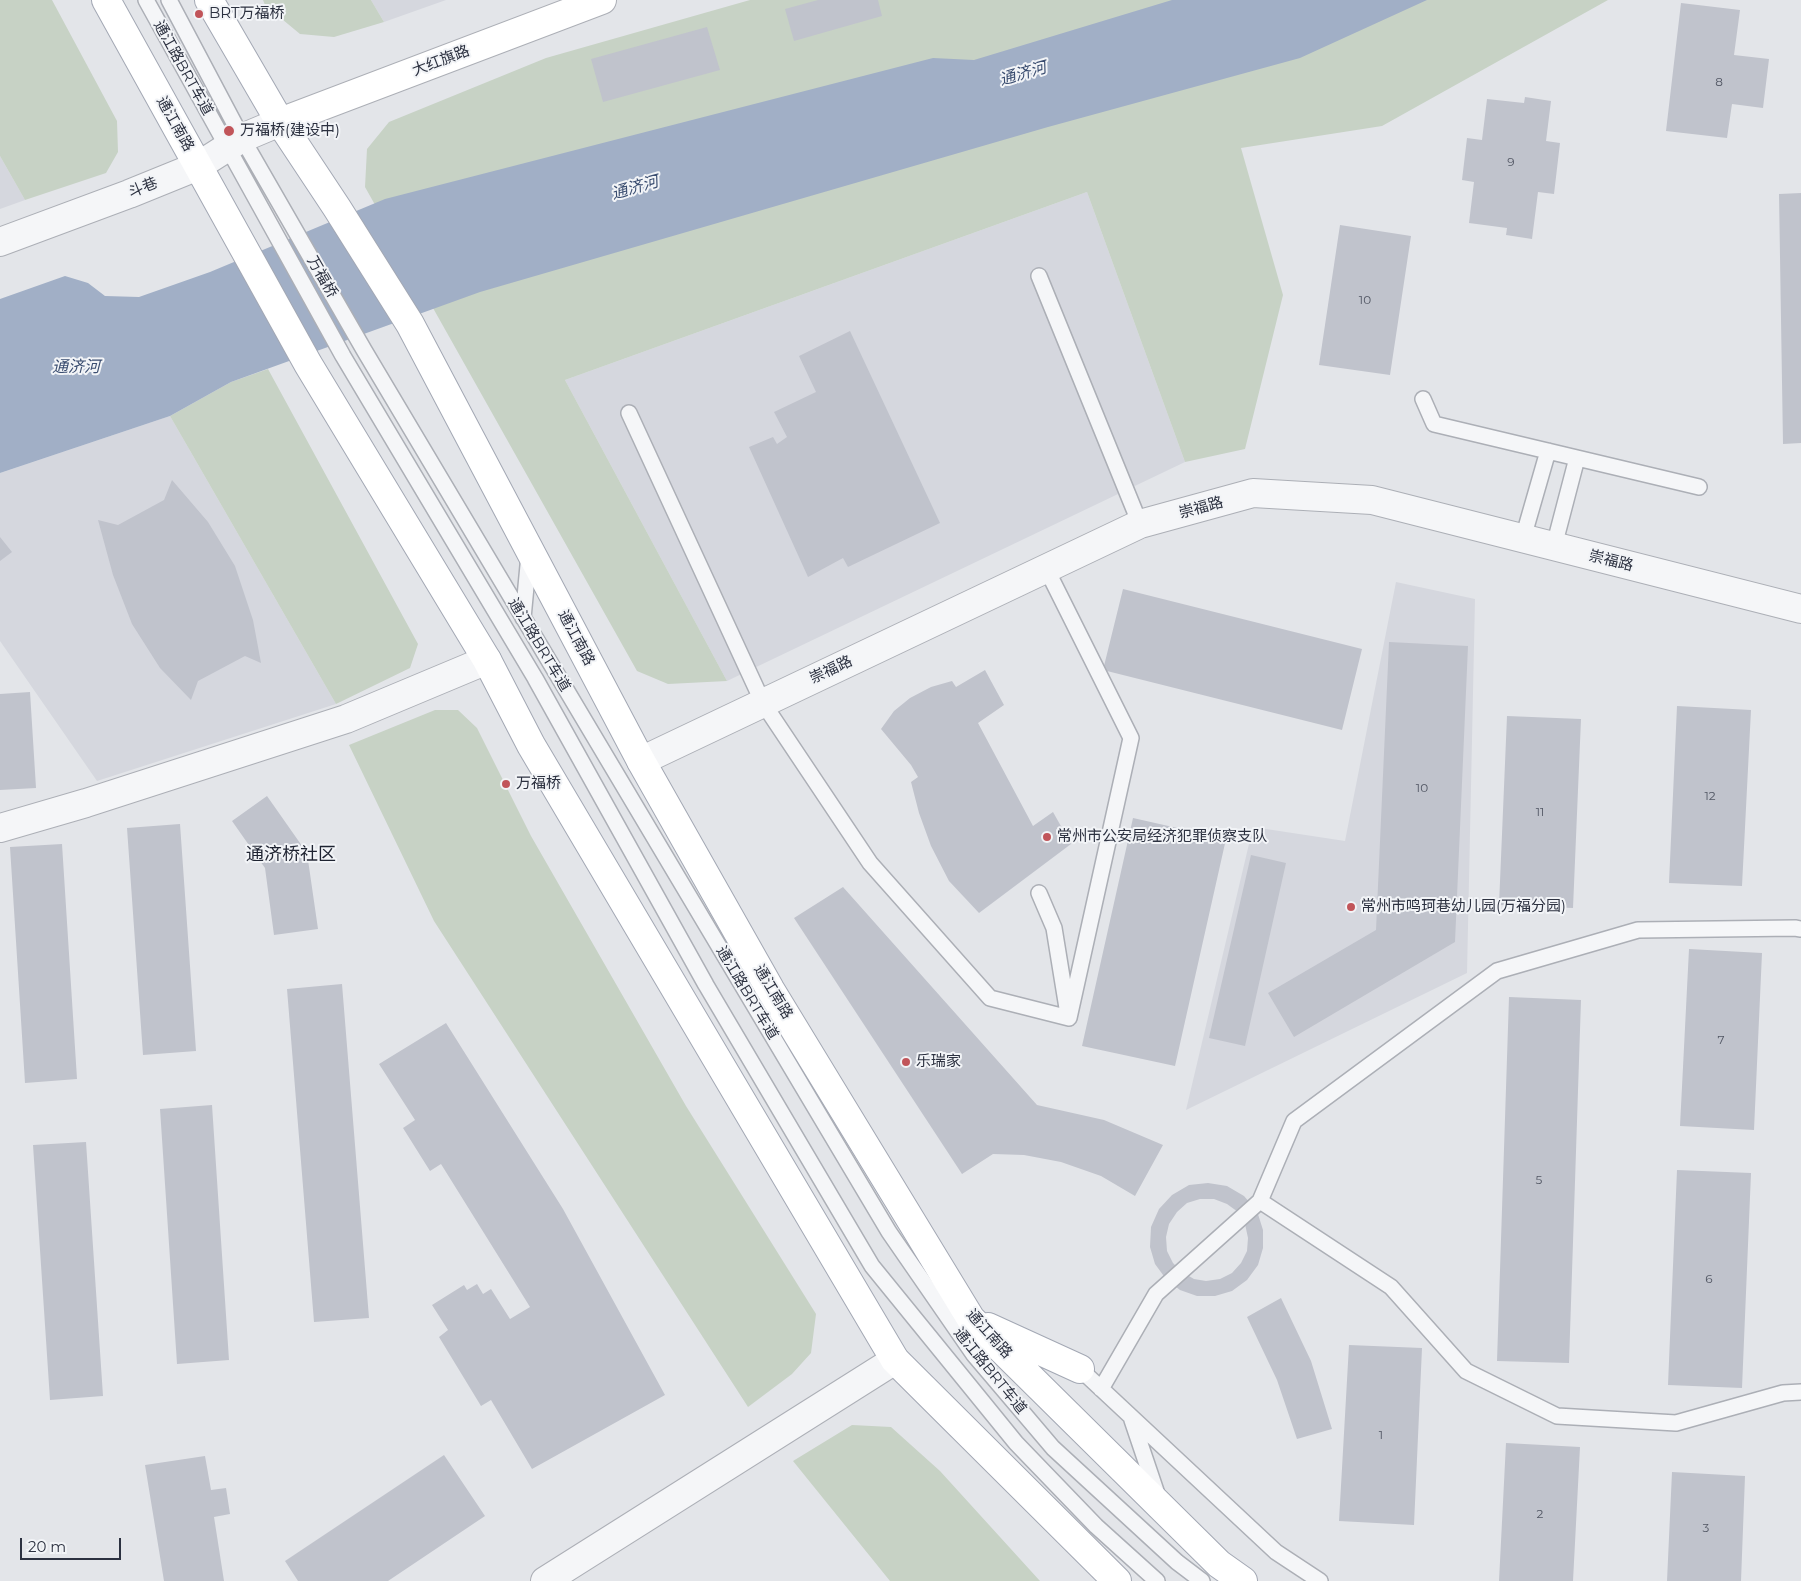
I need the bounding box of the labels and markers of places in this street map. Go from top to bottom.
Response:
place label: BRT万福桥 [209,5,285,23]
marker: BRT万福桥 [193,8,205,20]
place label: 万福桥(建设中) [240,122,340,140]
marker: 万福桥(建设中) [222,124,236,138]
place label: 万福桥 [516,775,561,793]
marker: 万福桥 [500,778,512,790]
place label: 常州市公安局经济犯罪侦察支队 [1057,828,1267,846]
marker: 常州市公安局经济犯罪侦察支队 [1041,831,1053,843]
place label: 常州市鸣珂巷幼儿园(万福分园) [1361,898,1566,916]
marker: 常州市鸣珂巷幼儿园(万福分园) [1345,901,1357,913]
place label: 乐瑞家 [916,1053,961,1071]
marker: 乐瑞家 [900,1056,912,1068]

